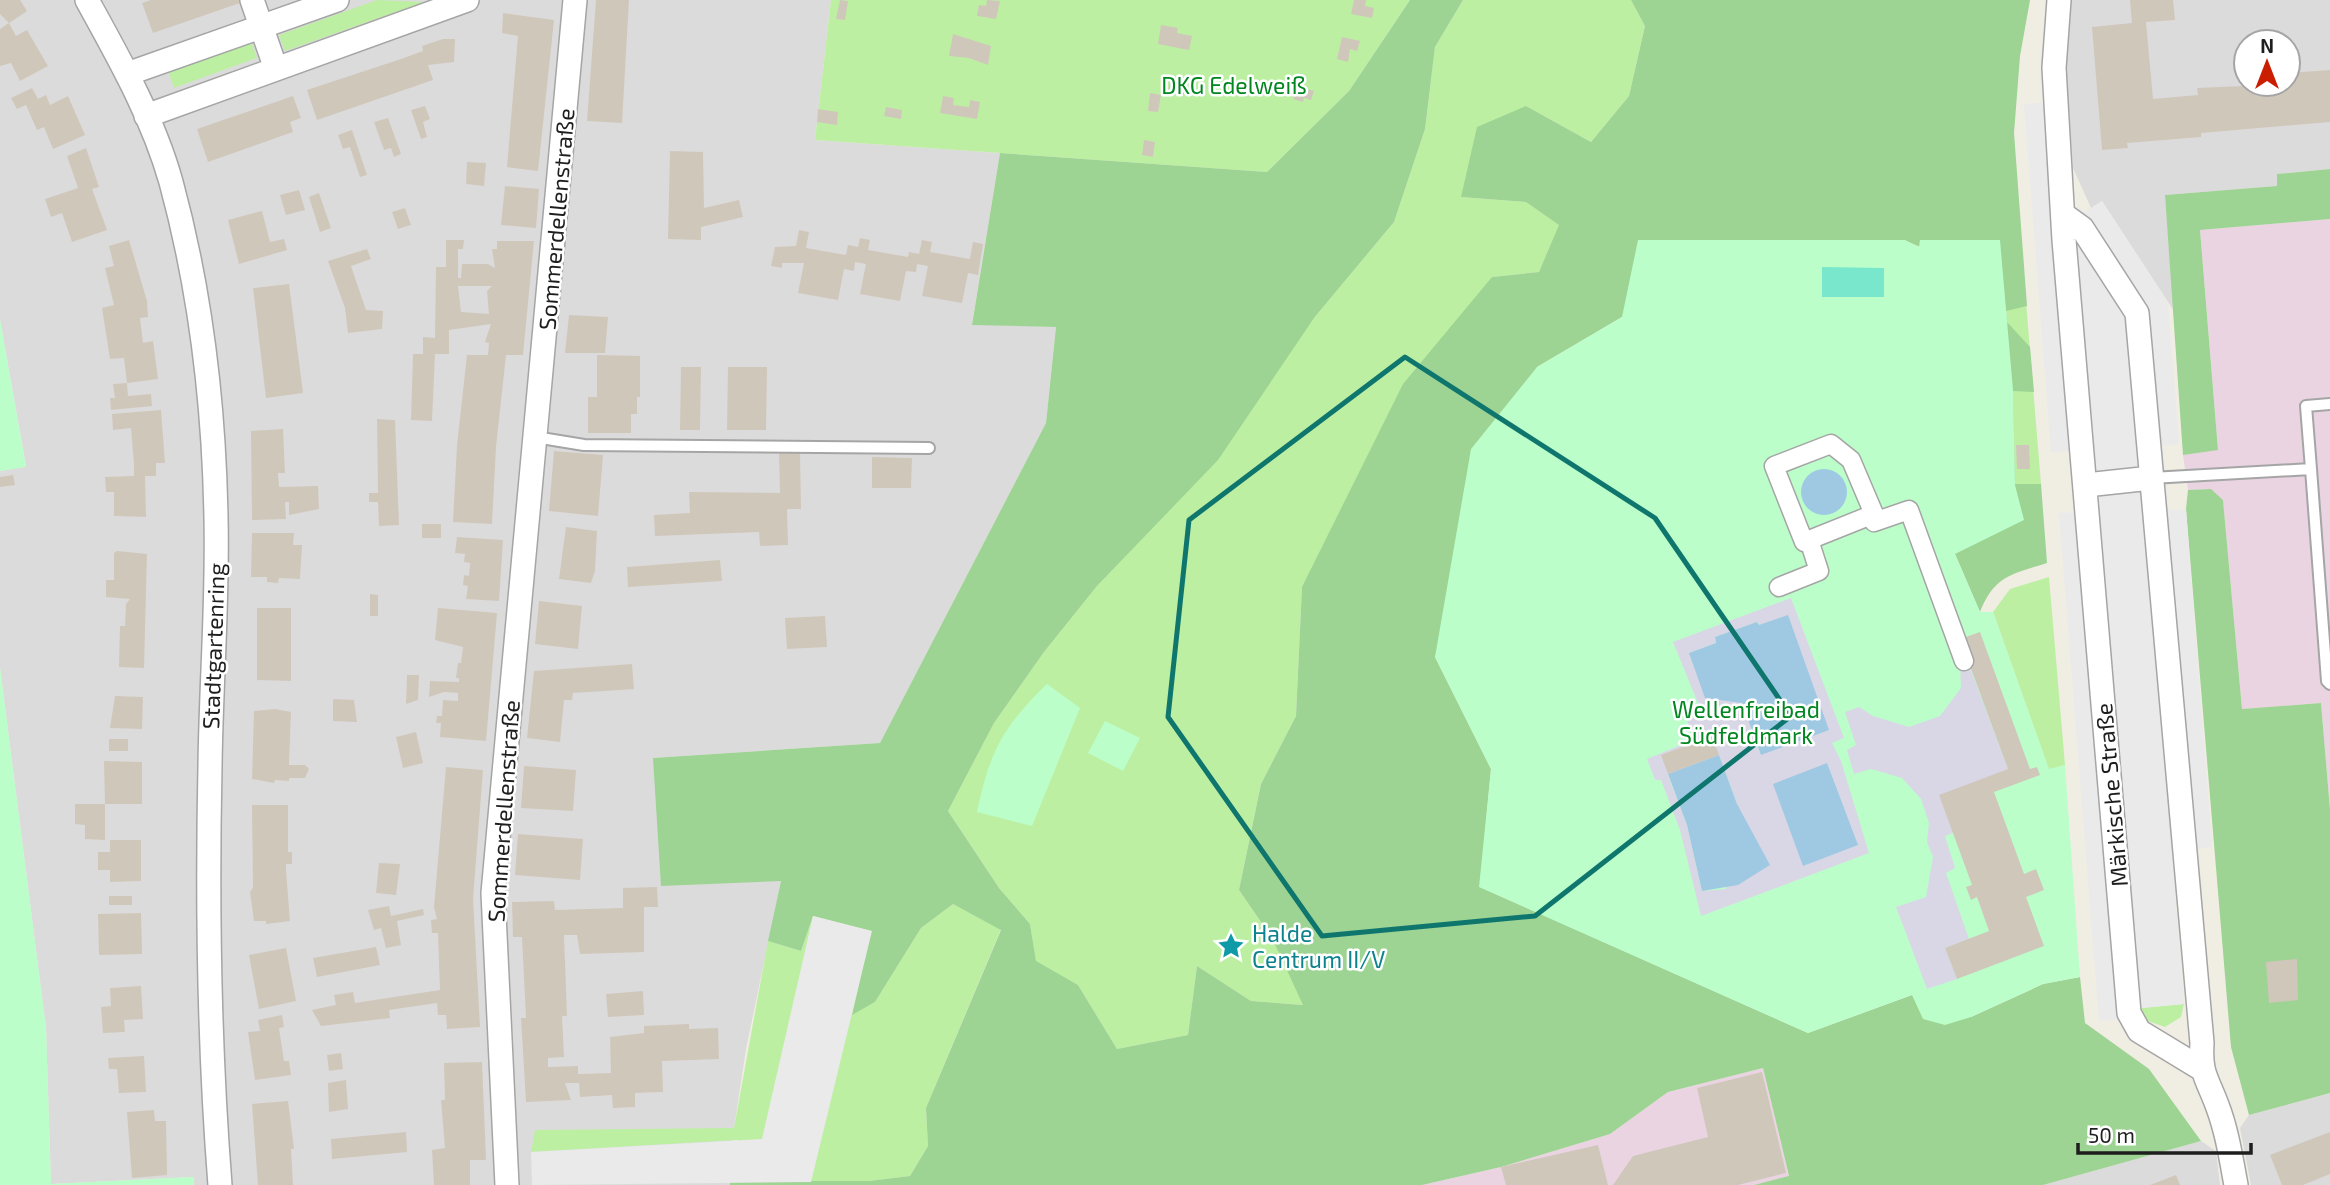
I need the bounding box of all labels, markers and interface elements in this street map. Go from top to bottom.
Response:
north arrow [2232,28,2302,98]
text: N [2260,34,2274,57]
park label: DKG Edelweiß [1161,71,1307,99]
street label: Sommerdellenstraße [532,107,580,331]
street label: Stadtgartenring [196,562,230,730]
park label: Wellenfreibad Südfeldmark [1672,695,1820,749]
street label: Sommerdellenstraße [481,699,525,923]
street label: Märkische Straße [2089,702,2133,888]
place label: Halde Centrum II/V [1252,919,1385,973]
place icon: Halde Centrum II/V [1216,931,1246,961]
scale bar [2078,1112,2251,1156]
text: 50 m [2088,1122,2135,1147]

